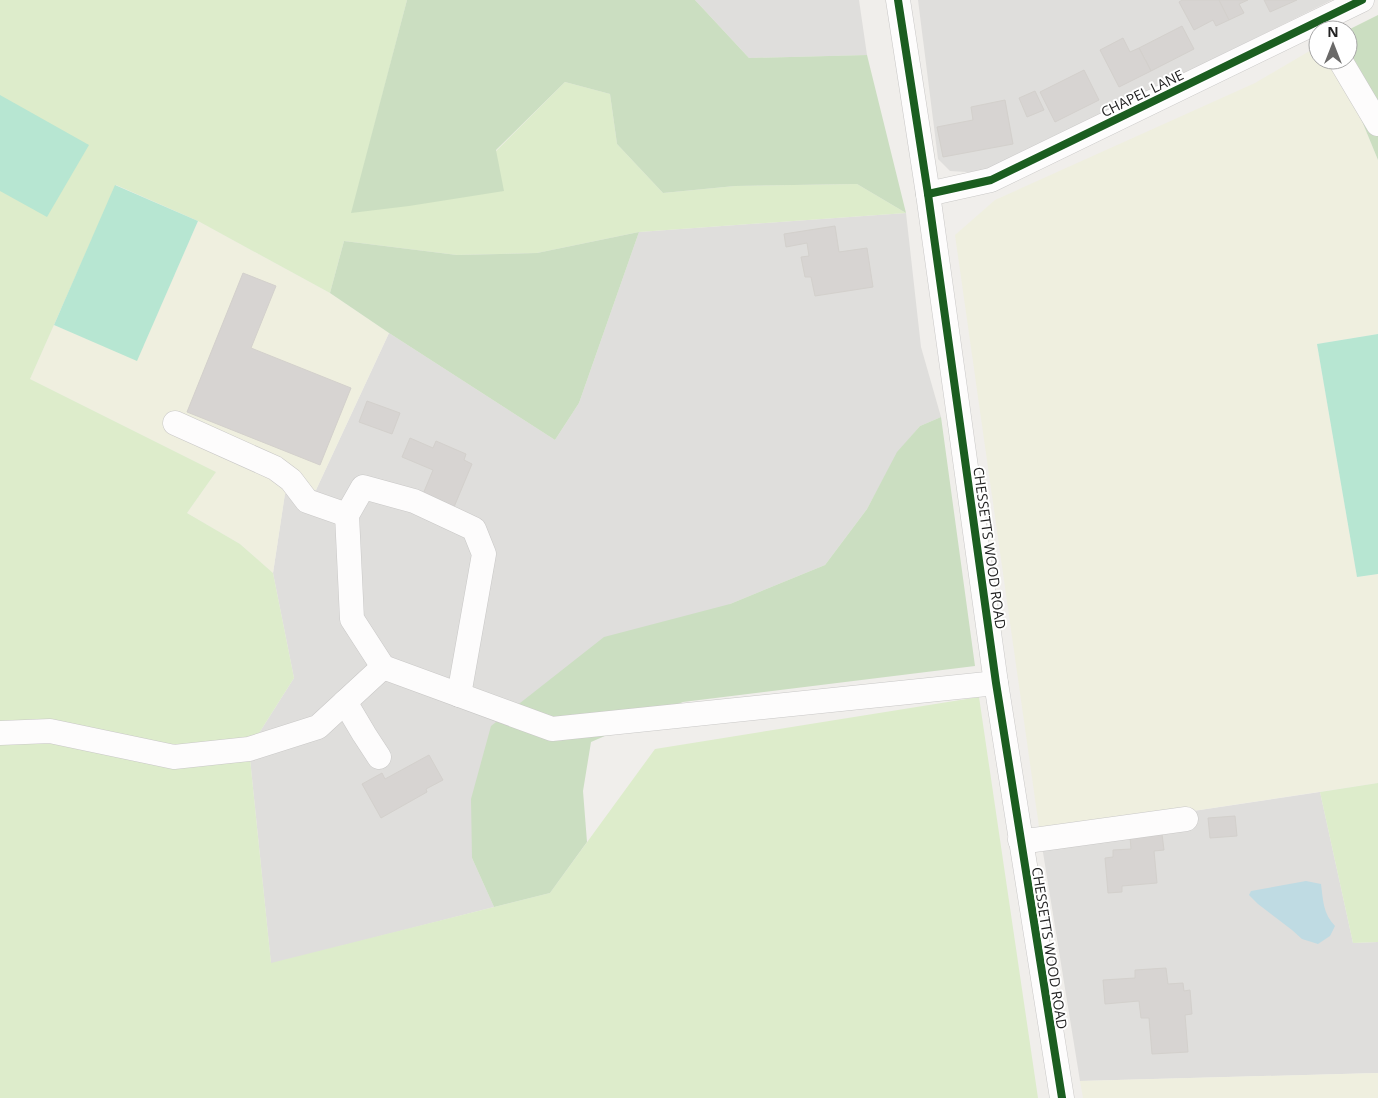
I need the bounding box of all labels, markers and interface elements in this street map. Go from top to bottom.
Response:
north arrow [1308,20,1358,70]
text: N [1327,22,1339,41]
street label: CHAPEL LANE [1098,65,1186,121]
street label: CHESSETTS WOOD ROAD [969,466,1011,630]
street label: CHESSETTS WOOD ROAD [1028,866,1072,1030]

